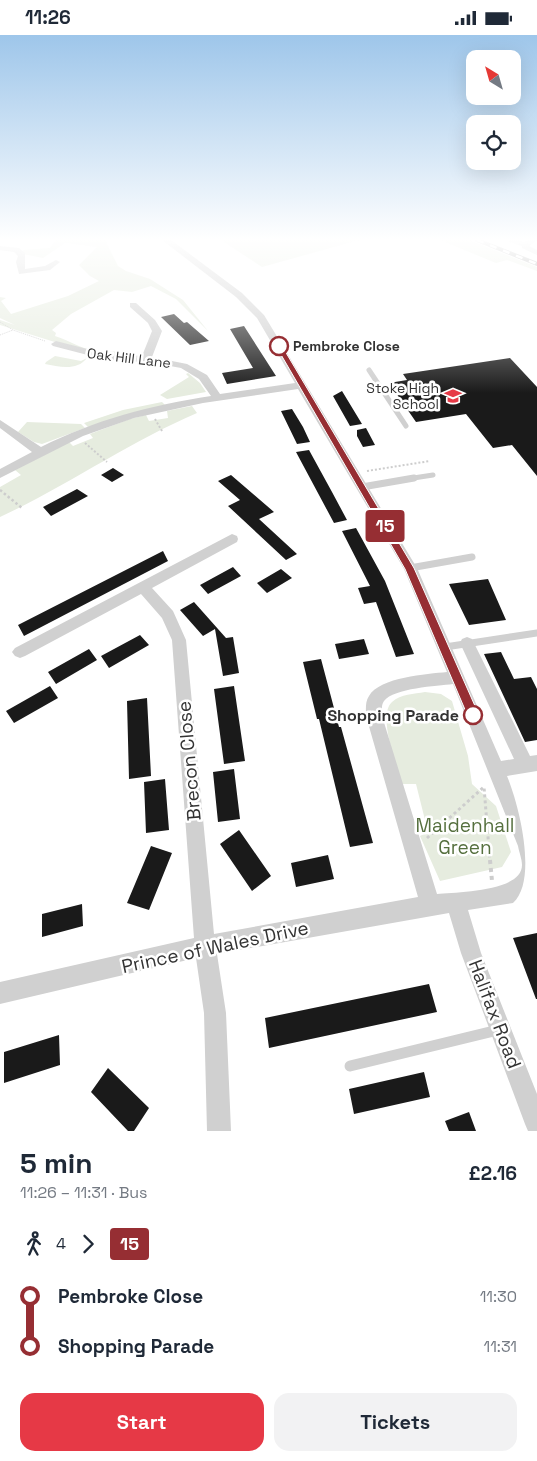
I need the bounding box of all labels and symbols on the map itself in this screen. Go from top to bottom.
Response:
north arrow [466,50,521,105]
marker: Pembroke Close [269,336,289,356]
place label: Pembroke Close [293,337,400,355]
street label: Oak Hill Lane [86,344,172,372]
place label: Stoke High School [366,379,439,413]
school or university icon: Stoke High School [443,386,463,406]
line badge: 15 [362,510,408,542]
street label: Brecon Close [171,700,207,822]
place label: Shopping Parade [327,705,459,726]
marker: Shopping Parade [463,705,483,725]
park label: Maidenhall Green [415,813,515,860]
street label: Prince of Wales Drive [119,915,311,979]
street label: Halifax Road [463,956,527,1072]

